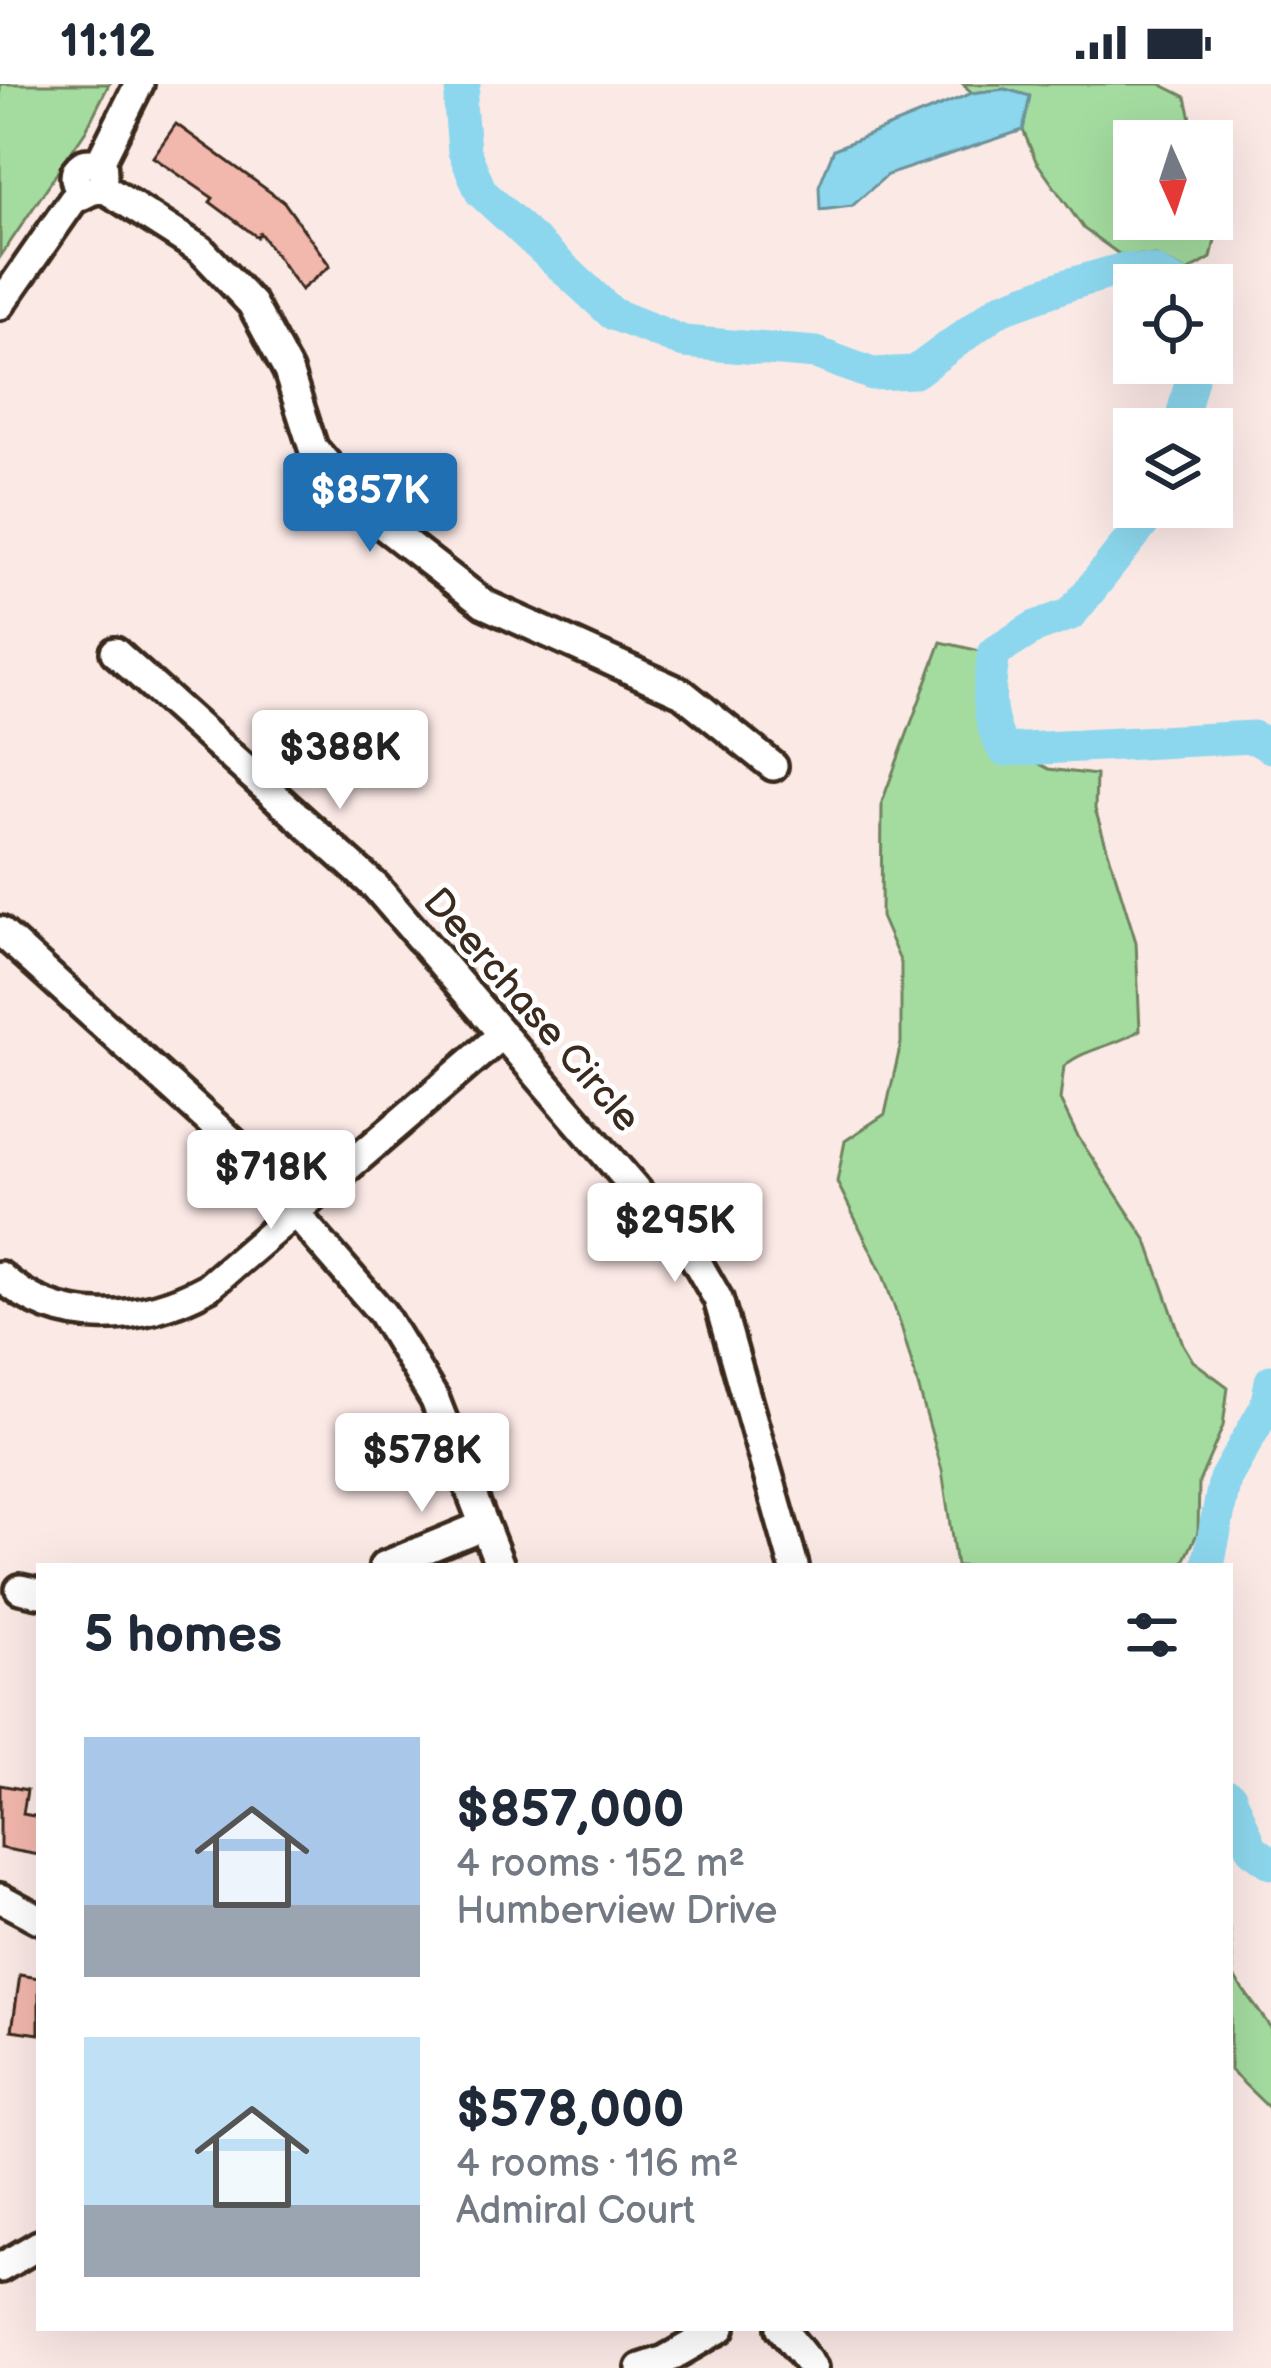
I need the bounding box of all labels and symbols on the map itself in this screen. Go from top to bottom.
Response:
north arrow [1113,120,1233,240]
pin: $857K [286,453,454,555]
pin: $388K [256,710,424,812]
street label: Deerchase Circle [413,879,650,1142]
pin: $718K [187,1130,355,1232]
pin: $295K [591,1183,759,1285]
pin: $578K [338,1413,506,1515]

